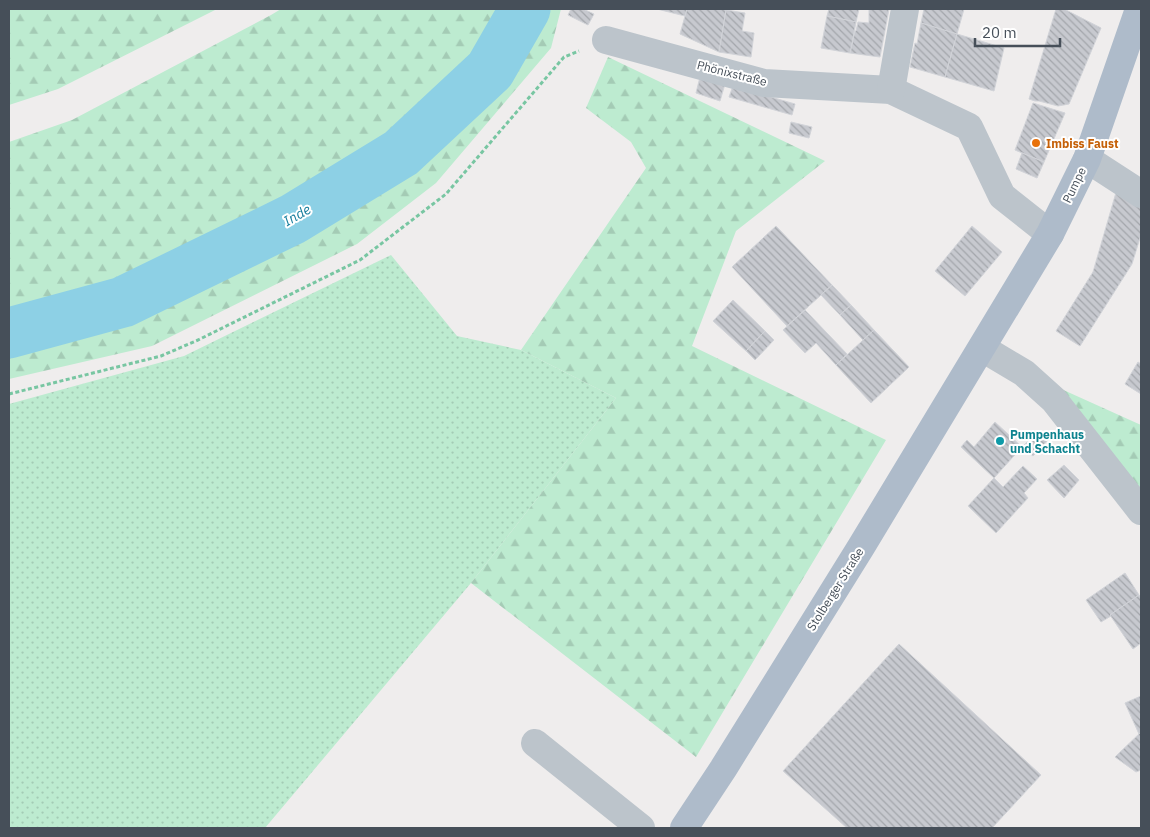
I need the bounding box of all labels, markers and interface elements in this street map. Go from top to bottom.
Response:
scale bar [975,15,1060,47]
text: 20 m [982,23,1017,42]
street label: Phönixstraße [695,57,769,89]
place label: Imbiss Faust [1046,136,1119,151]
marker: Imbiss Faust [1030,137,1042,149]
street label: Pumpe [1059,164,1089,205]
water label: Inde [280,200,314,230]
place label: Pumpenhaus und Schacht [1010,427,1084,456]
marker: Pumpenhaus und Schacht [994,435,1006,447]
street label: Stolberger Straße [803,544,867,633]

